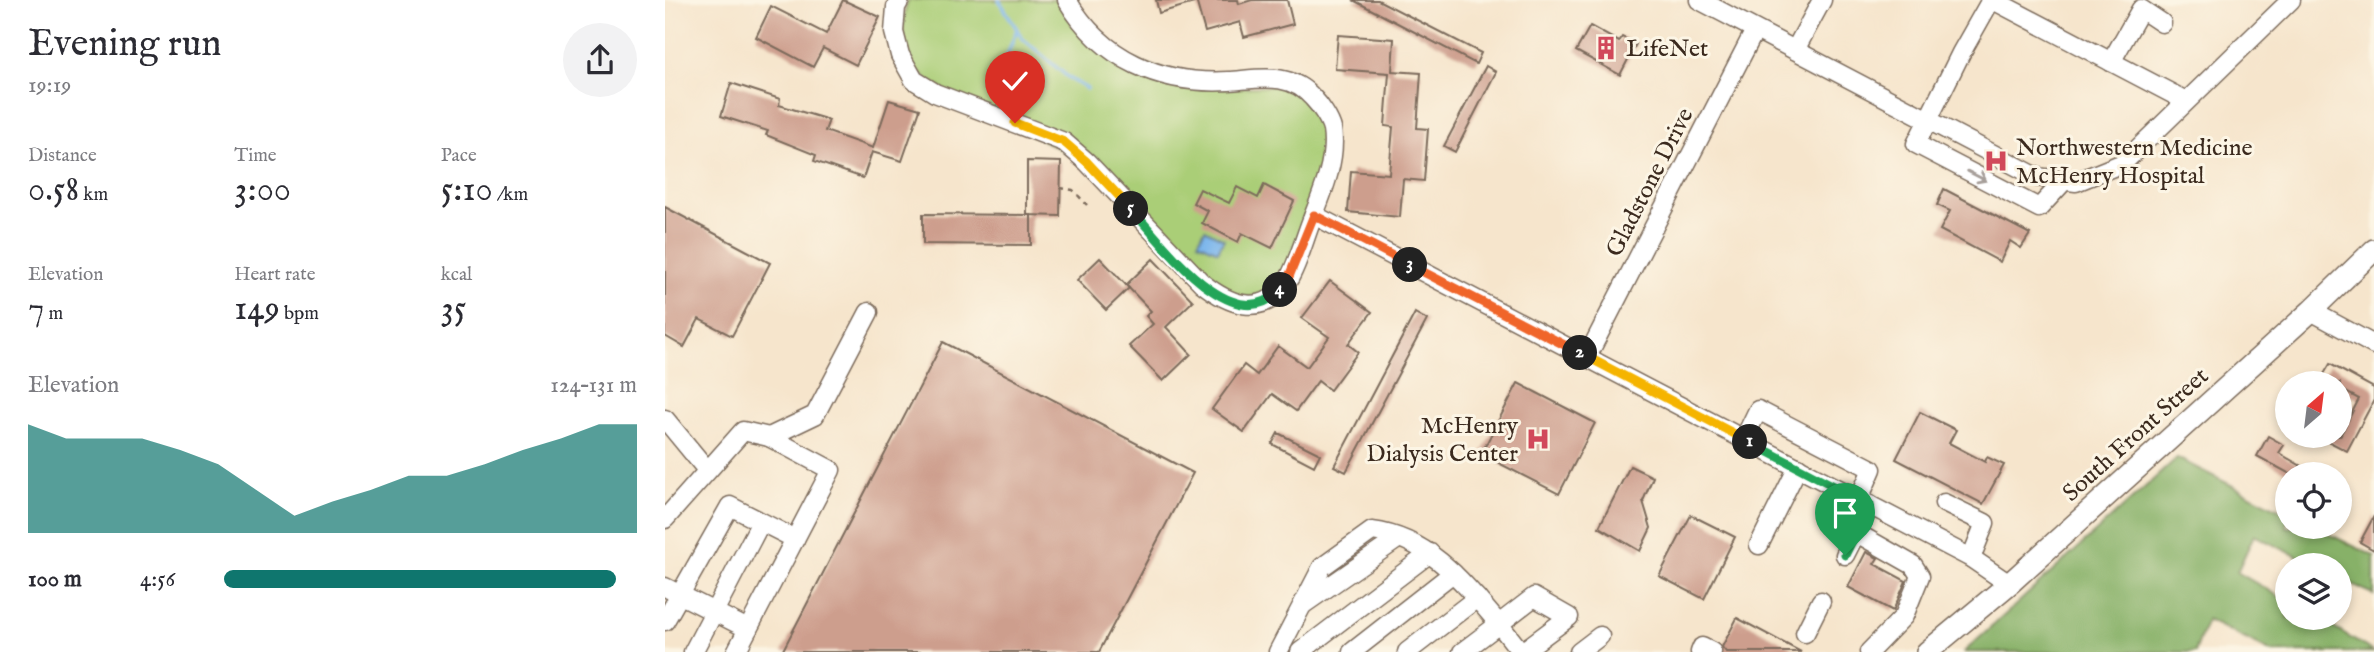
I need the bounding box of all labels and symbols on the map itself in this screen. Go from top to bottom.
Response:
building icon: LifeNet [1592,34,1620,62]
place label: LifeNet [1626,34,1708,65]
pin [985,51,1045,123]
street label: Gladstone Drive [1599,103,1701,262]
place label: Northwestern Medicine McHenry Hospital [2016,133,2253,192]
hospital icon: Northwestern Medicine McHenry Hospital [1982,147,2010,175]
one-way arrow [1966,169,1987,183]
pin: 5 [1113,192,1149,227]
pin: 3 [1393,247,1427,282]
pin: 4 [1263,272,1297,308]
pin: 2 [1563,336,1597,370]
street label: South Front Street [2056,361,2216,509]
north arrow [2275,371,2352,448]
place label: McHenry Dialysis Center [1366,411,1518,470]
pin: 1 [1733,424,1767,460]
hospital icon: McHenry Dialysis Center [1524,425,1552,453]
pin [1815,483,1875,555]

